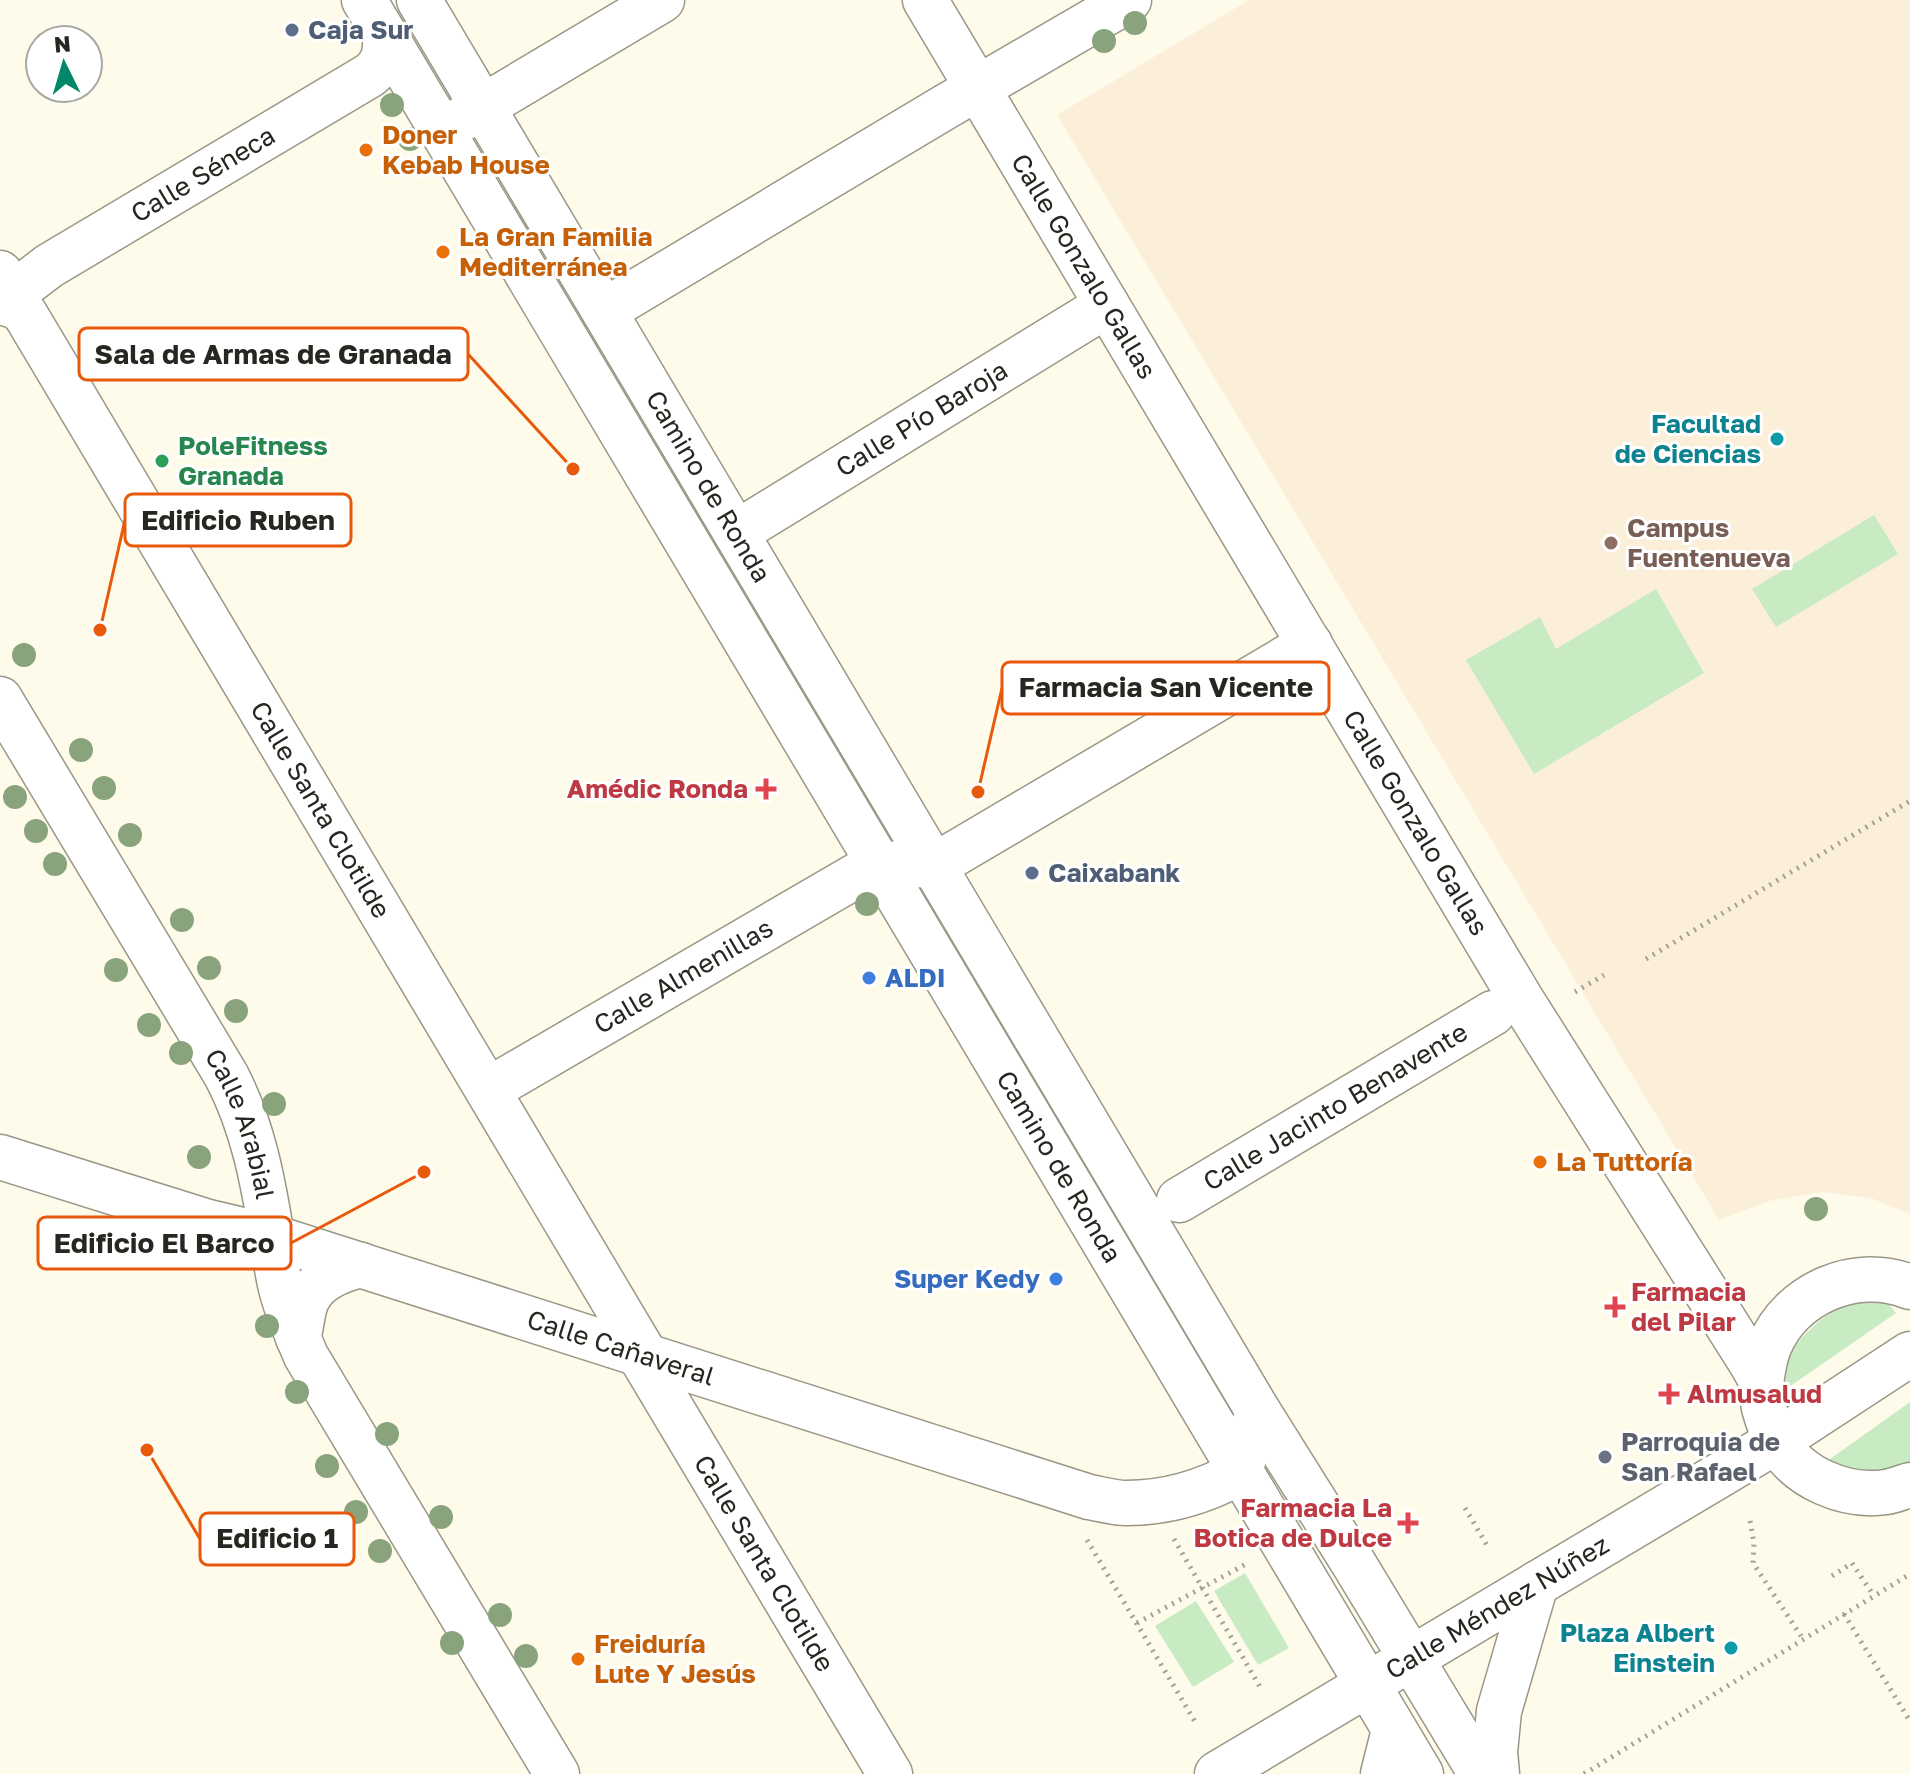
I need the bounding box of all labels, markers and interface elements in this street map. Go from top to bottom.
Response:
place label: Caja Sur [308,14,413,45]
marker: Caja Sur [283,21,301,39]
north arrow [24,24,104,104]
text: N [53,29,72,58]
street label: Calle Séneca [125,119,280,229]
place label: Doner Kebab House [382,119,550,180]
marker: Doner Kebab House [357,141,375,159]
street label: Calle Gonzalo Gallas [1005,148,1163,384]
place label: La Gran Familia Mediterránea [459,221,653,282]
marker: La Gran Familia Mediterránea [434,243,452,261]
callout: Sala de Armas de Granada [79,328,468,380]
text: Sala de Armas de Granada [94,337,452,370]
street label: Calle Pío Baroja [830,354,1013,483]
street label: Camino de Ronda [640,385,778,588]
place label: Facultad de Ciencias [1615,408,1761,469]
place label: PoleFitness Granada [178,430,328,491]
marker: Facultad de Ciencias [1768,430,1786,448]
marker: PoleFitness Granada [153,452,171,470]
callout: Edificio Ruben [125,494,351,546]
text: Edificio Ruben [141,503,335,536]
place label: Campus Fuentenueva [1627,512,1791,573]
marker: Campus Fuentenueva [1602,534,1620,552]
callout: Farmacia San Vicente [1002,662,1329,714]
text: Farmacia San Vicente [1019,670,1313,703]
street label: Calle Santa Clotilde [244,695,397,924]
street label: Calle Gonzalo Gallas [1337,704,1495,941]
place label: Amédic Ronda [567,773,748,804]
marker: Amédic Ronda [755,778,777,800]
place label: Caixabank [1048,857,1180,888]
marker: Caixabank [1023,864,1041,882]
street label: Calle Almenillas [588,912,778,1040]
place label: ALDI [885,962,946,993]
marker: ALDI [860,969,878,987]
street label: Calle Jacinto Benavente [1197,1016,1473,1197]
street label: Calle Arabial [199,1043,281,1202]
street label: Camino de Ronda [990,1065,1129,1268]
place label: La Tuttoría [1556,1146,1693,1177]
marker: La Tuttoría [1531,1153,1549,1171]
callout: Edificio El Barco [38,1217,291,1269]
text: Edificio El Barco [54,1226,274,1259]
place label: Super Kedy [894,1263,1040,1294]
marker: Super Kedy [1047,1270,1065,1288]
place label: Farmacia del Pilar [1631,1276,1746,1337]
marker: Farmacia del Pilar [1606,1298,1624,1316]
street label: Calle Cañaveral [523,1303,719,1392]
place label: Almusalud [1687,1378,1822,1409]
marker: Almusalud [1658,1383,1680,1405]
place label: Parroquia de San Rafael [1621,1426,1780,1487]
marker: Parroquia de San Rafael [1596,1448,1614,1466]
street label: Calle Santa Clotilde [688,1449,841,1677]
place label: Farmacia La Botica de Dulce [1193,1492,1392,1553]
callout: Edificio 1 [200,1513,354,1565]
marker: Farmacia La Botica de Dulce [1399,1514,1417,1532]
text: Edificio 1 [216,1521,338,1554]
street label: Calle Méndez Núñez [1380,1529,1614,1685]
place label: Plaza Albert Einstein [1560,1617,1715,1678]
place label: Freiduría Lute Y Jesús [594,1628,756,1689]
marker: Plaza Albert Einstein [1722,1639,1740,1657]
marker: Freiduría Lute Y Jesús [569,1650,587,1668]

